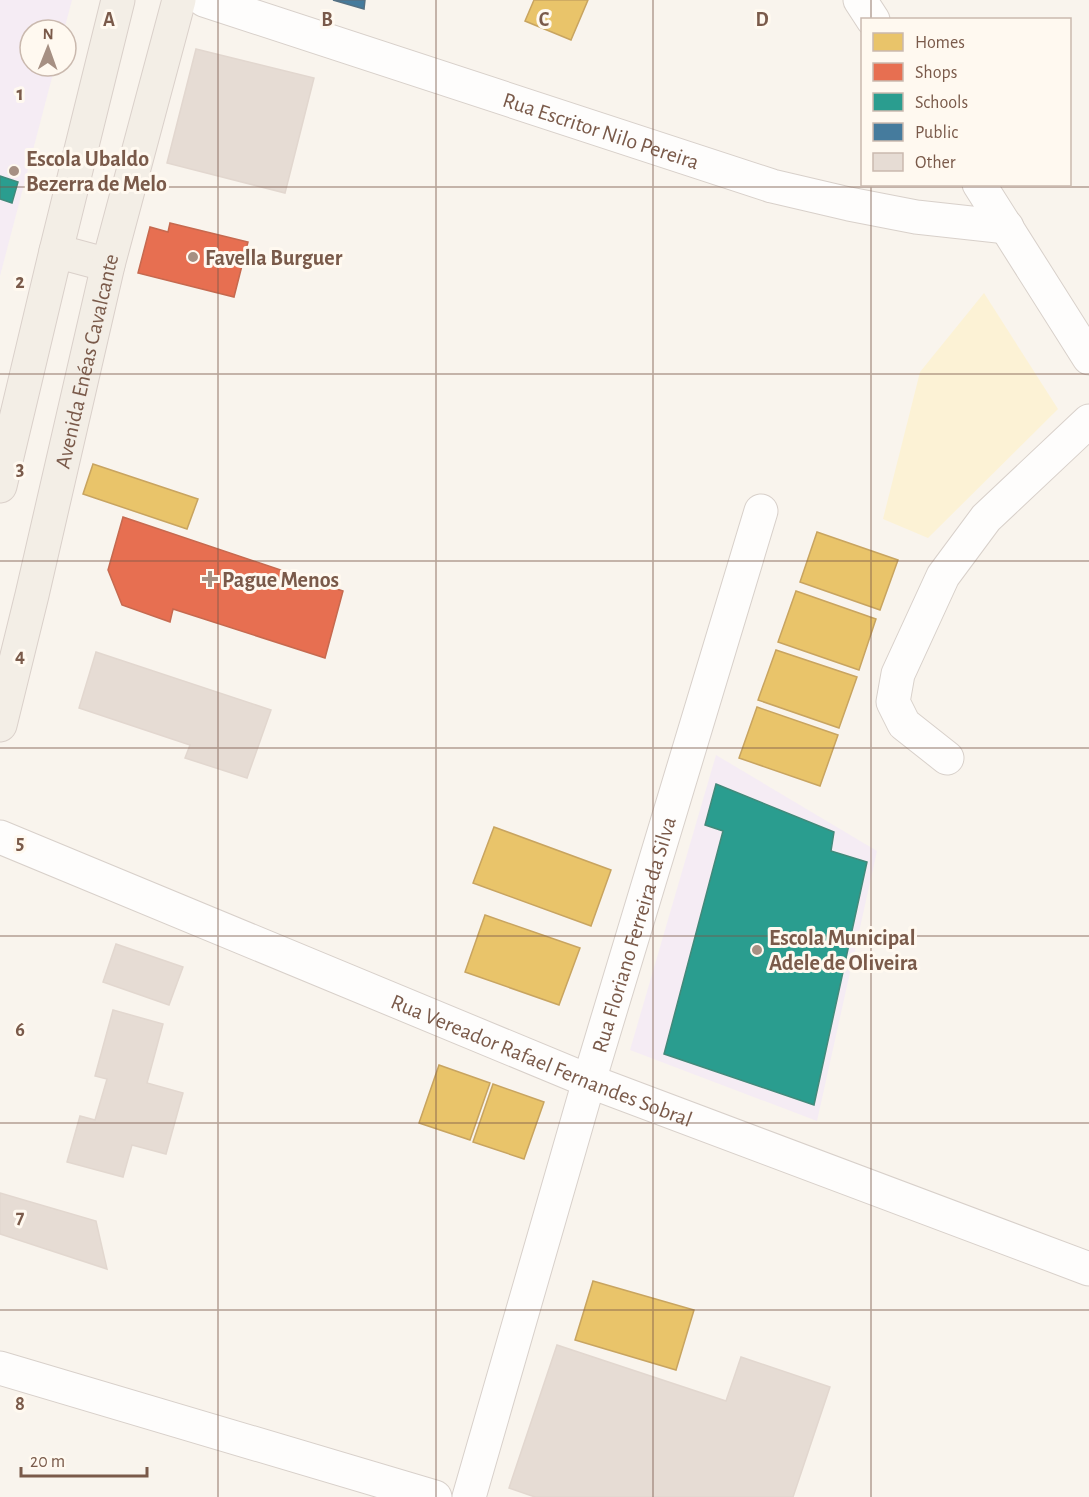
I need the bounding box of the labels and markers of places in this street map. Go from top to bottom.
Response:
place label: Escola Ubaldo Bezerra de Melo [26,148,167,195]
marker: Escola Ubaldo Bezerra de Melo [7,164,21,178]
place label: Favella Burguer [205,247,343,269]
marker: Favella Burguer [186,250,200,264]
place label: Pague Menos [222,569,339,591]
marker: Pague Menos [203,572,217,586]
place label: Escola Municipal Adele de Oliveira [769,927,918,974]
marker: Escola Municipal Adele de Oliveira [750,943,764,957]

